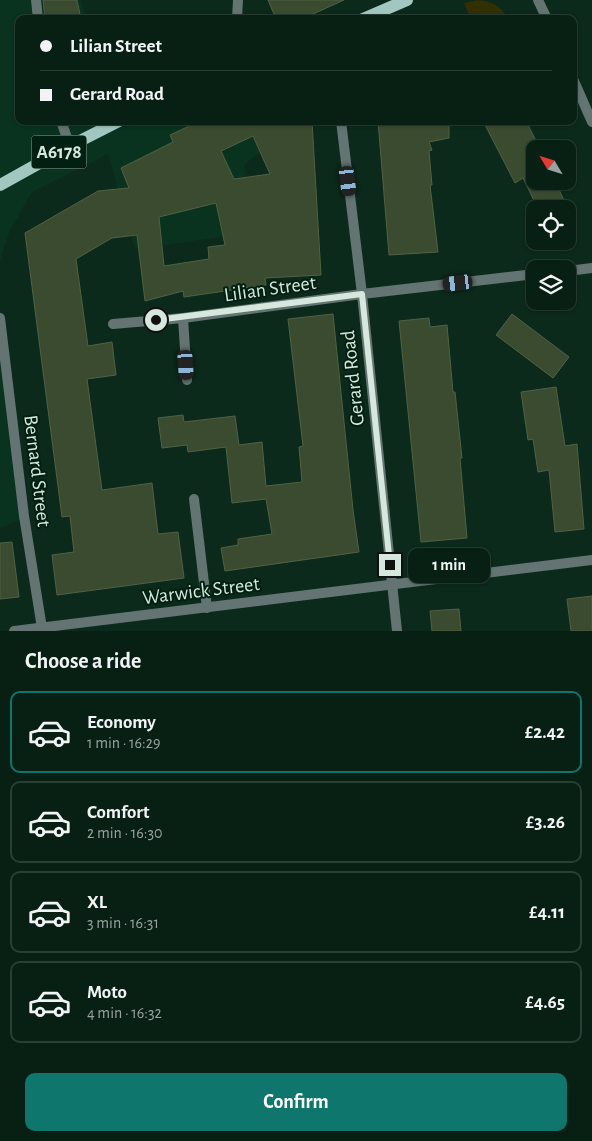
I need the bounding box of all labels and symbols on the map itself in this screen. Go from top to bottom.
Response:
road number: A6178 [32,136,86,168]
north arrow [526,140,576,190]
car [338,165,357,197]
street label: Lilian Street [223,273,318,305]
car [442,274,473,292]
route start [145,309,167,331]
street label: Gerard Road [338,329,368,427]
car [177,350,194,380]
street label: Bernard Street [20,414,54,529]
callout: 1 min [408,548,490,582]
route end [379,554,401,576]
street label: Warwick Street [141,574,261,608]

